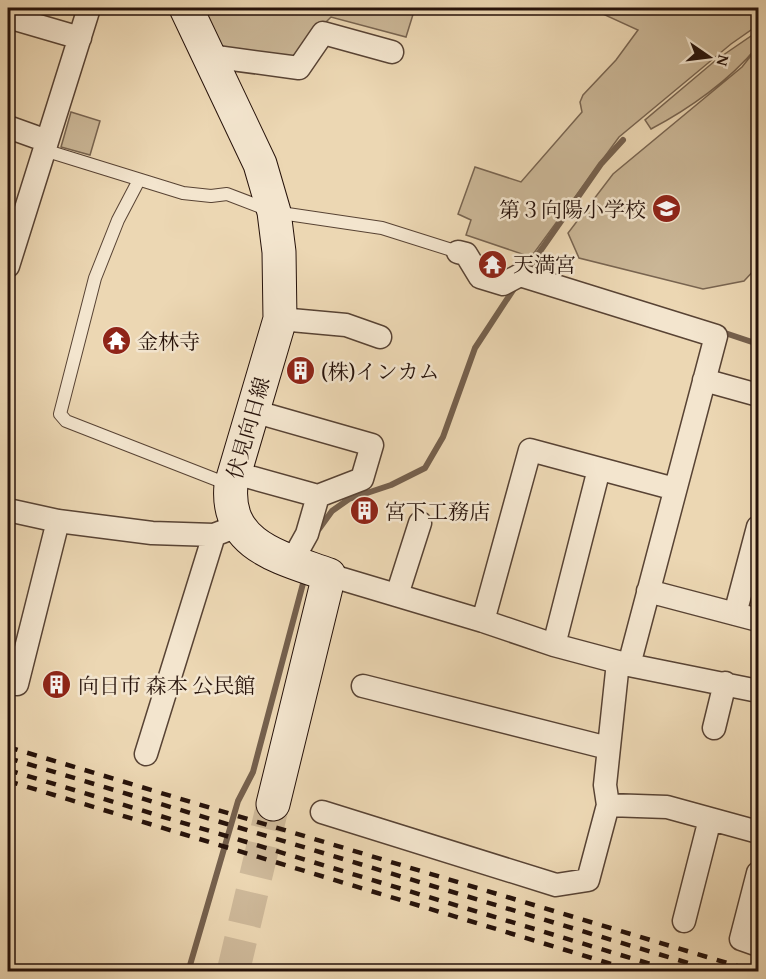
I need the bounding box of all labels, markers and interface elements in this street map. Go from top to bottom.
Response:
north arrow [679,27,739,87]
text: N [711,53,736,69]
school or university icon: 第３向陽小学校 [651,193,683,225]
place label: 第３向陽小学校 [499,194,646,225]
temple icon: 天満宮 [476,248,508,280]
place label: 天満宮 [513,249,576,280]
temple icon: 金林寺 [100,325,132,357]
place label: 金林寺 [137,326,200,357]
building icon: (株)インカム [284,355,316,387]
place label: (株)インカム [321,356,440,387]
street label: 伏見向日線 [219,373,277,483]
building icon: 宮下工務店 [348,495,380,527]
place label: 宮下工務店 [385,496,490,527]
building icon: 向日市 森本 公民館 [41,669,73,701]
place label: 向日市 森本 公民館 [78,670,255,701]

